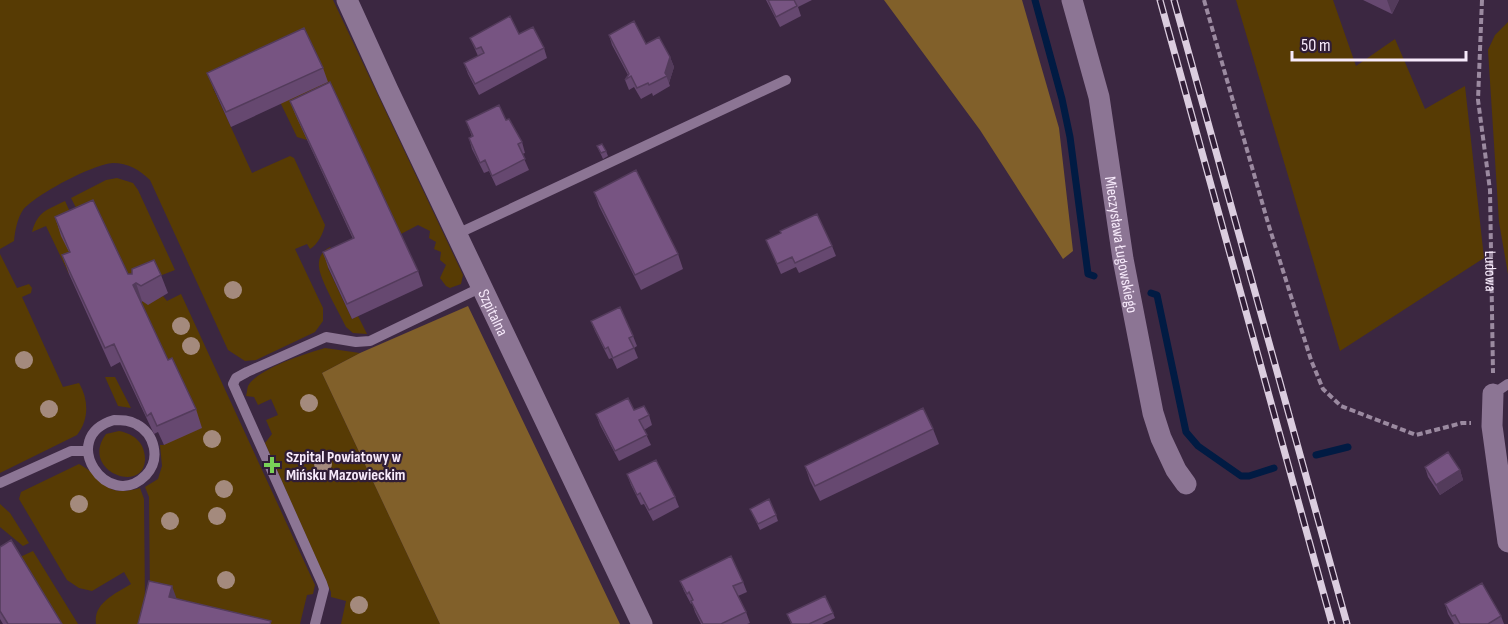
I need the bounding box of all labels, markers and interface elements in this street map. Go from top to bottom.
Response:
scale bar [1292,24,1466,62]
text: 50 m [1301,35,1331,56]
street label: Mieczysława Ługowskiego [1100,175,1141,315]
street label: Ludowa [1480,251,1500,292]
street label: Szpitalna [473,287,511,339]
place label: Szpital Powiatowy w Mińsku Mazowieckim [286,448,405,485]
marker: Szpital Powiatowy w Mińsku Mazowieckim [263,456,281,474]

